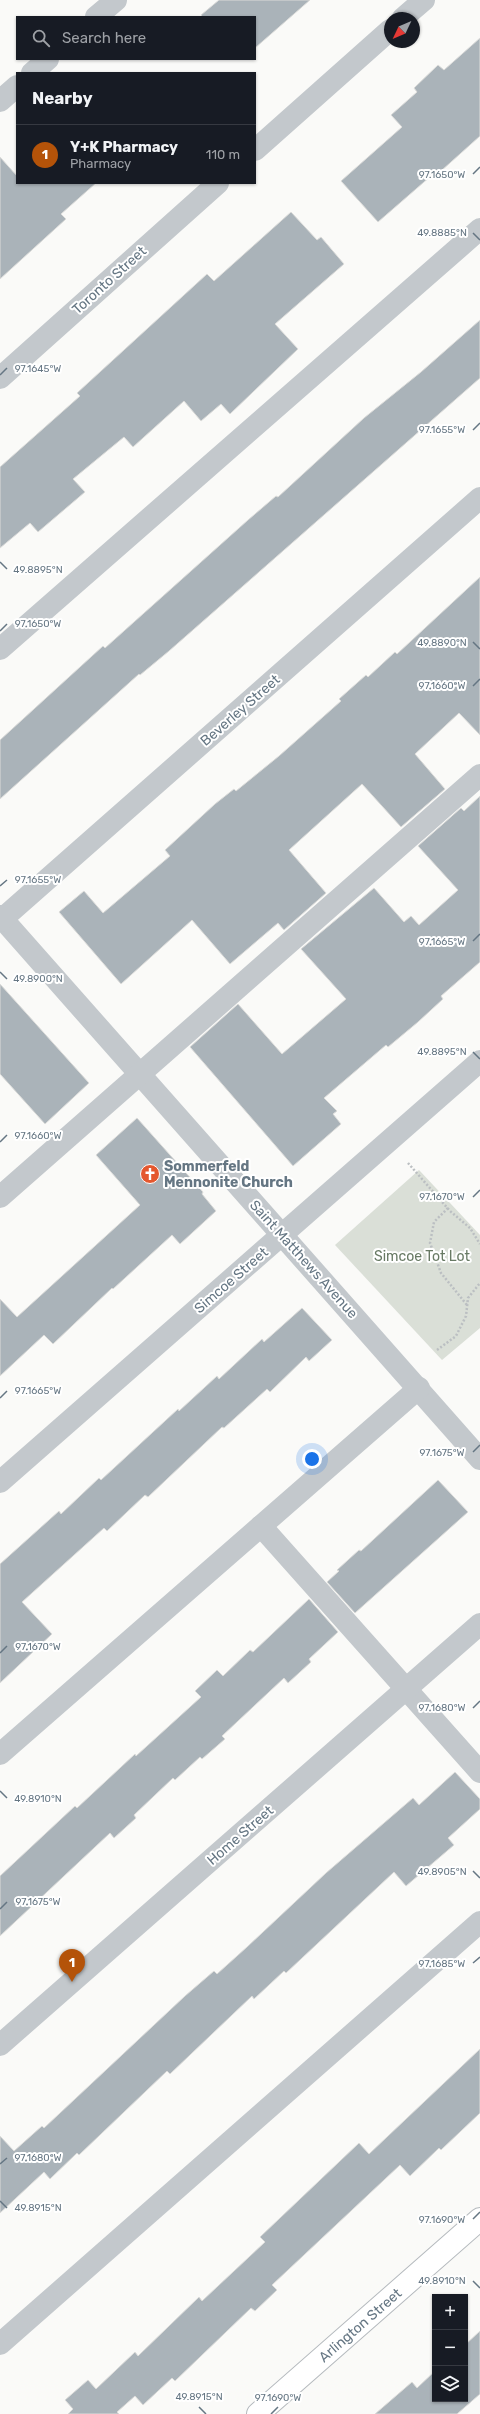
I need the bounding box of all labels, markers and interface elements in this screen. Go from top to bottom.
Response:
north arrow [384,12,420,48]
search box [16,16,256,60]
icon: search [30,27,52,49]
text: Search here [62,29,146,47]
text: Nearby [32,88,93,108]
text: Y+K Pharmacy [70,138,178,156]
text: 1 [42,147,48,162]
text: 110 m [206,147,240,162]
text: Pharmacy [70,156,131,171]
text: 97.1650°W [419,169,465,181]
text: 49.8885°N [417,227,467,239]
street label: Toronto Street [69,242,150,318]
text: 97.1645°W [15,363,61,375]
text: 97.1655°W [419,424,465,436]
text: 49.8895°N [13,564,63,576]
text: 97.1650°W [15,618,61,630]
text: 49.8890°N [417,637,467,649]
street label: Beverley Street [197,671,284,750]
text: 97.1660°W [419,680,465,692]
text: 97.1655°W [15,874,61,886]
text: 97.1665°W [419,936,465,948]
text: 49.8900°N [13,973,63,985]
text: 49.8895°N [417,1046,467,1058]
text: 97.1660°W [15,1130,61,1142]
place label: Sommerfeld Mennonite Church [164,1158,293,1191]
church icon: Sommerfeld Mennonite Church [139,1163,161,1185]
text: 97.1670°W [419,1191,465,1203]
street label: Saint Matthews Avenue [246,1197,361,1322]
street label: Simcoe Street [191,1243,272,1317]
park label: Simcoe Tot Lot [374,1248,471,1265]
text: 97.1665°W [15,1385,61,1397]
text: 97.1675°W [419,1447,465,1459]
your location [302,1449,322,1469]
text: 97.1670°W [15,1641,61,1653]
text: 97.1680°W [418,1702,466,1714]
text: 49.8910°N [14,1793,62,1805]
street label: Home Street [204,1802,277,1869]
text: 49.8905°N [417,1866,467,1878]
text: 97.1675°W [15,1896,61,1908]
pin: 1 [59,1949,85,1982]
text: 97.1685°W [419,1958,465,1970]
text: 97.1680°W [14,2152,62,2164]
text: 49.8915°N [14,2202,62,2214]
text: 97.1690°W [419,2214,465,2226]
text: 49.8910°N [418,2275,466,2287]
street label: Arlington Street [315,2284,406,2366]
map controls [432,2294,468,2402]
button: + [432,2294,468,2330]
button: − [432,2330,468,2366]
button: layers [432,2366,468,2402]
text: 49.8915°N [175,2391,223,2403]
text: 97.1690°W [255,2392,301,2404]

